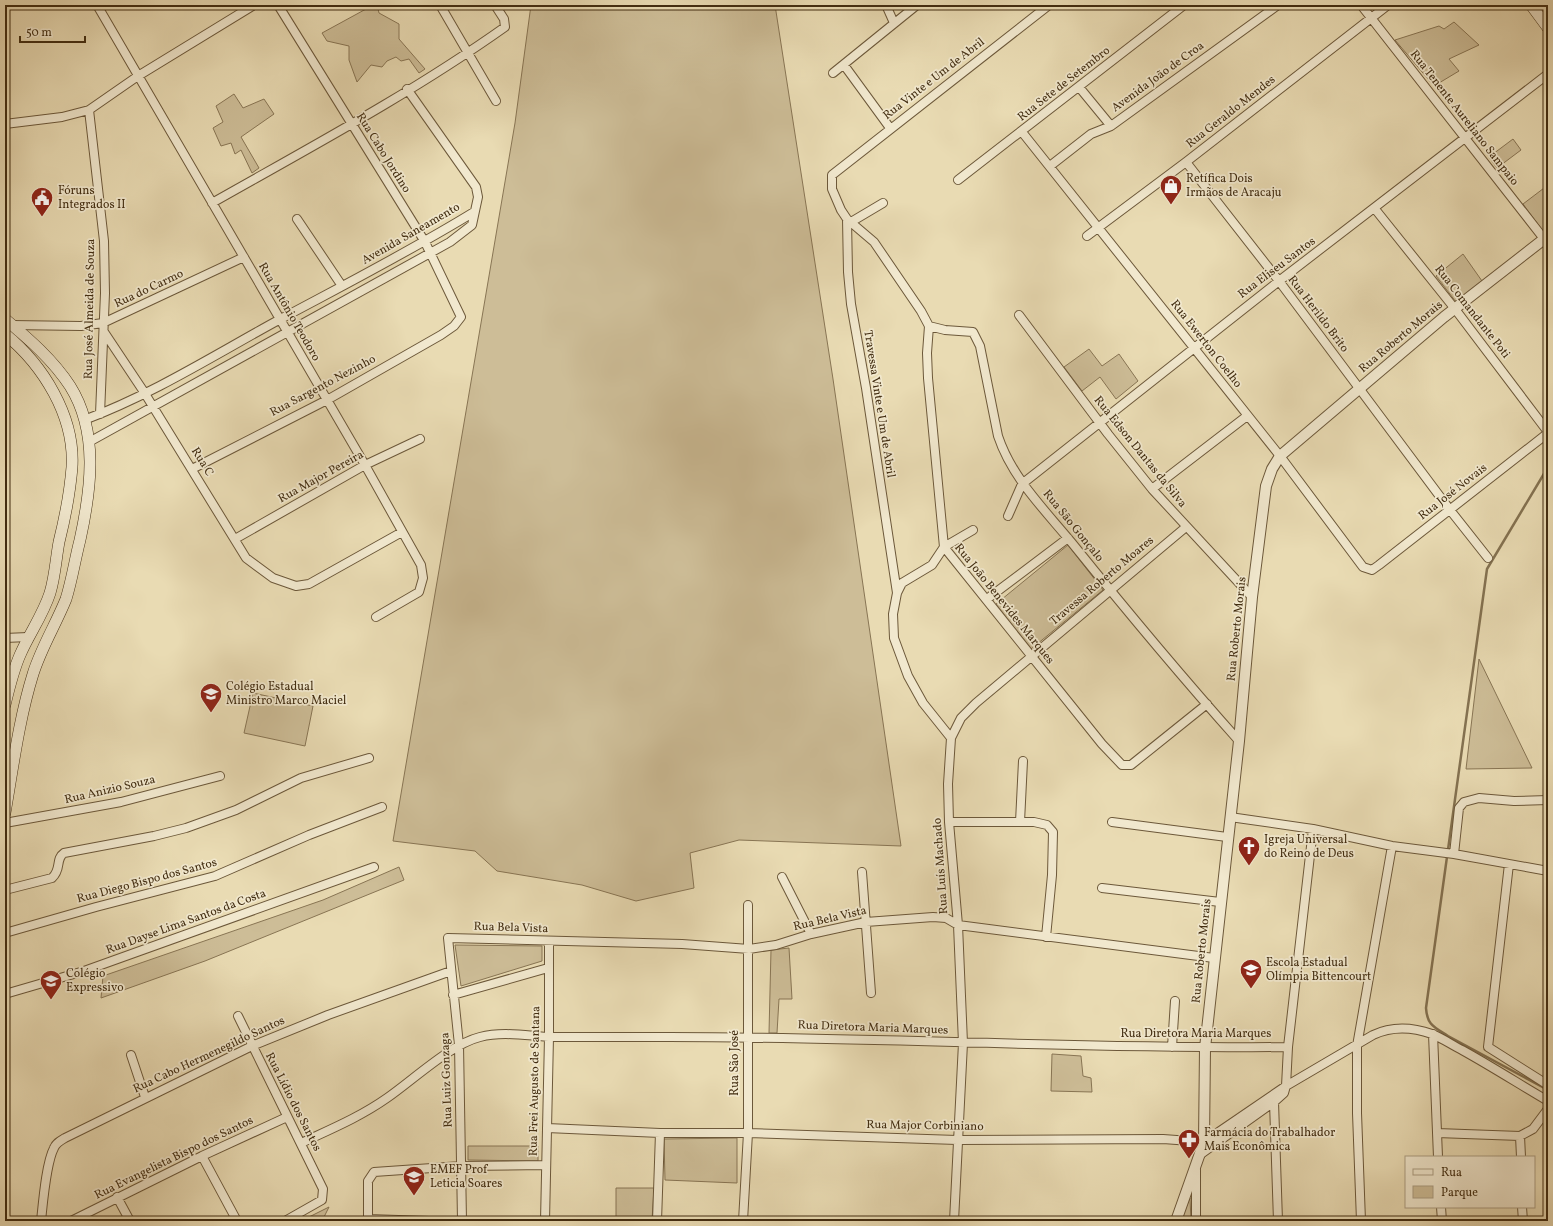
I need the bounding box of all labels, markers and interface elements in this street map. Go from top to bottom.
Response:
scale bar [20,18,85,44]
text: 50 m [26,25,52,41]
street label: Rua Vinte e Um de Abril [880,34,988,124]
street label: Avenida João de Croa [1109,38,1208,116]
street label: Rua Sete de Setembro [1014,43,1114,125]
street label: Rua Tenente Aureliano Sampaio [1406,47,1522,189]
street label: Rua Geraldo Mendes [1183,72,1279,152]
street label: Rua Cabo Jordino [352,110,414,196]
place label: Retífica Dois Irmãos de Aracaju [1186,171,1282,201]
shop icon: Retífica Dois Irmãos de Aracaju [1158,173,1184,206]
place label: Fóruns Integrados II [58,183,126,213]
public building icon: Fóruns Integrados II [29,185,55,218]
street label: Avenida Saneamento [359,199,463,269]
street label: Rua Eliseu Santos [1235,234,1319,302]
street label: Rua José Almeida de Souza [81,239,99,379]
street label: Rua Antônio Teodoro [254,260,324,364]
street label: Rua Comandante Poti [1430,262,1514,362]
street label: Rua do Carmo [112,266,186,312]
street label: Rua Herildo Brito [1284,272,1352,356]
street label: Rua Ewerton Coelho [1167,297,1245,391]
street label: Rua Roberto Morais [1356,297,1446,377]
street label: Travessa Vinte e Um de Abril [859,329,899,479]
street label: Rua Sargento Nezinho [267,351,379,421]
street label: Rua Edson Dantas da Silva [1090,393,1190,511]
street label: Rua C [187,445,217,480]
street label: Rua Major Pereira [275,447,367,507]
street label: Rua José Novais [1415,460,1491,524]
street label: Rua São Gonçalo [1039,487,1107,565]
street label: Travessa Roberto Moares [1047,533,1157,629]
street label: Rua João Benevides Marques [950,540,1058,668]
street label: Rua Roberto Morais [1224,576,1250,682]
place label: Colégio Estadual Ministro Marco Maciel [226,679,347,709]
school or university icon: Colégio Estadual Ministro Marco Maciel [198,681,224,714]
street label: Rua Anizio Souza [63,772,157,808]
street label: Rua Luís Machado [930,817,952,915]
place label: Igreja Universal do Reino de Deus [1264,832,1354,862]
church icon: Igreja Universal do Reino de Deus [1236,834,1262,867]
street label: Rua Diego Bispo dos Santos [75,855,219,907]
street label: Rua Dayse Lima Santos da Costa [104,886,268,958]
street label: Rua Roberto Morais [1189,898,1215,1004]
street label: Rua Bela Vista [792,903,868,935]
street label: Rua Bela Vista [473,919,549,937]
place label: Escola Estadual Olímpia Bittencourt [1266,955,1371,985]
school or university icon: Escola Estadual Olímpia Bittencourt [1238,957,1264,990]
place label: Colégio Expressivo [66,966,124,996]
school or university icon: Colégio Expressivo [38,968,64,1001]
street label: Rua Frei Augusto de Santana [526,1006,544,1156]
street label: Rua Cabo Hermenegildo Santos [131,1013,287,1097]
street label: Rua Diretora Maria Marques [797,1017,949,1039]
street label: Rua Diretora Maria Marques [1121,1026,1271,1042]
street label: Rua São José [727,1030,743,1096]
street label: Rua Luiz Gonzaga [437,1032,457,1128]
street label: Rua Lídio dos Santos [261,1050,325,1154]
street label: Rua Evangelista Bispo dos Santos [92,1113,256,1203]
street label: Rua Major Corbiniano [866,1117,984,1135]
place label: Farmácia do Trabalhador Mais Econômica [1204,1125,1335,1155]
pharmacy icon: Farmácia do Trabalhador Mais Econômica [1176,1127,1202,1160]
legend [1405,1156,1535,1208]
place label: EMEF Prof Leticia Soares [430,1162,502,1192]
school or university icon: EMEF Prof Leticia Soares [401,1164,427,1197]
text: Rua [1441,1165,1462,1181]
text: Parque [1441,1185,1478,1201]

